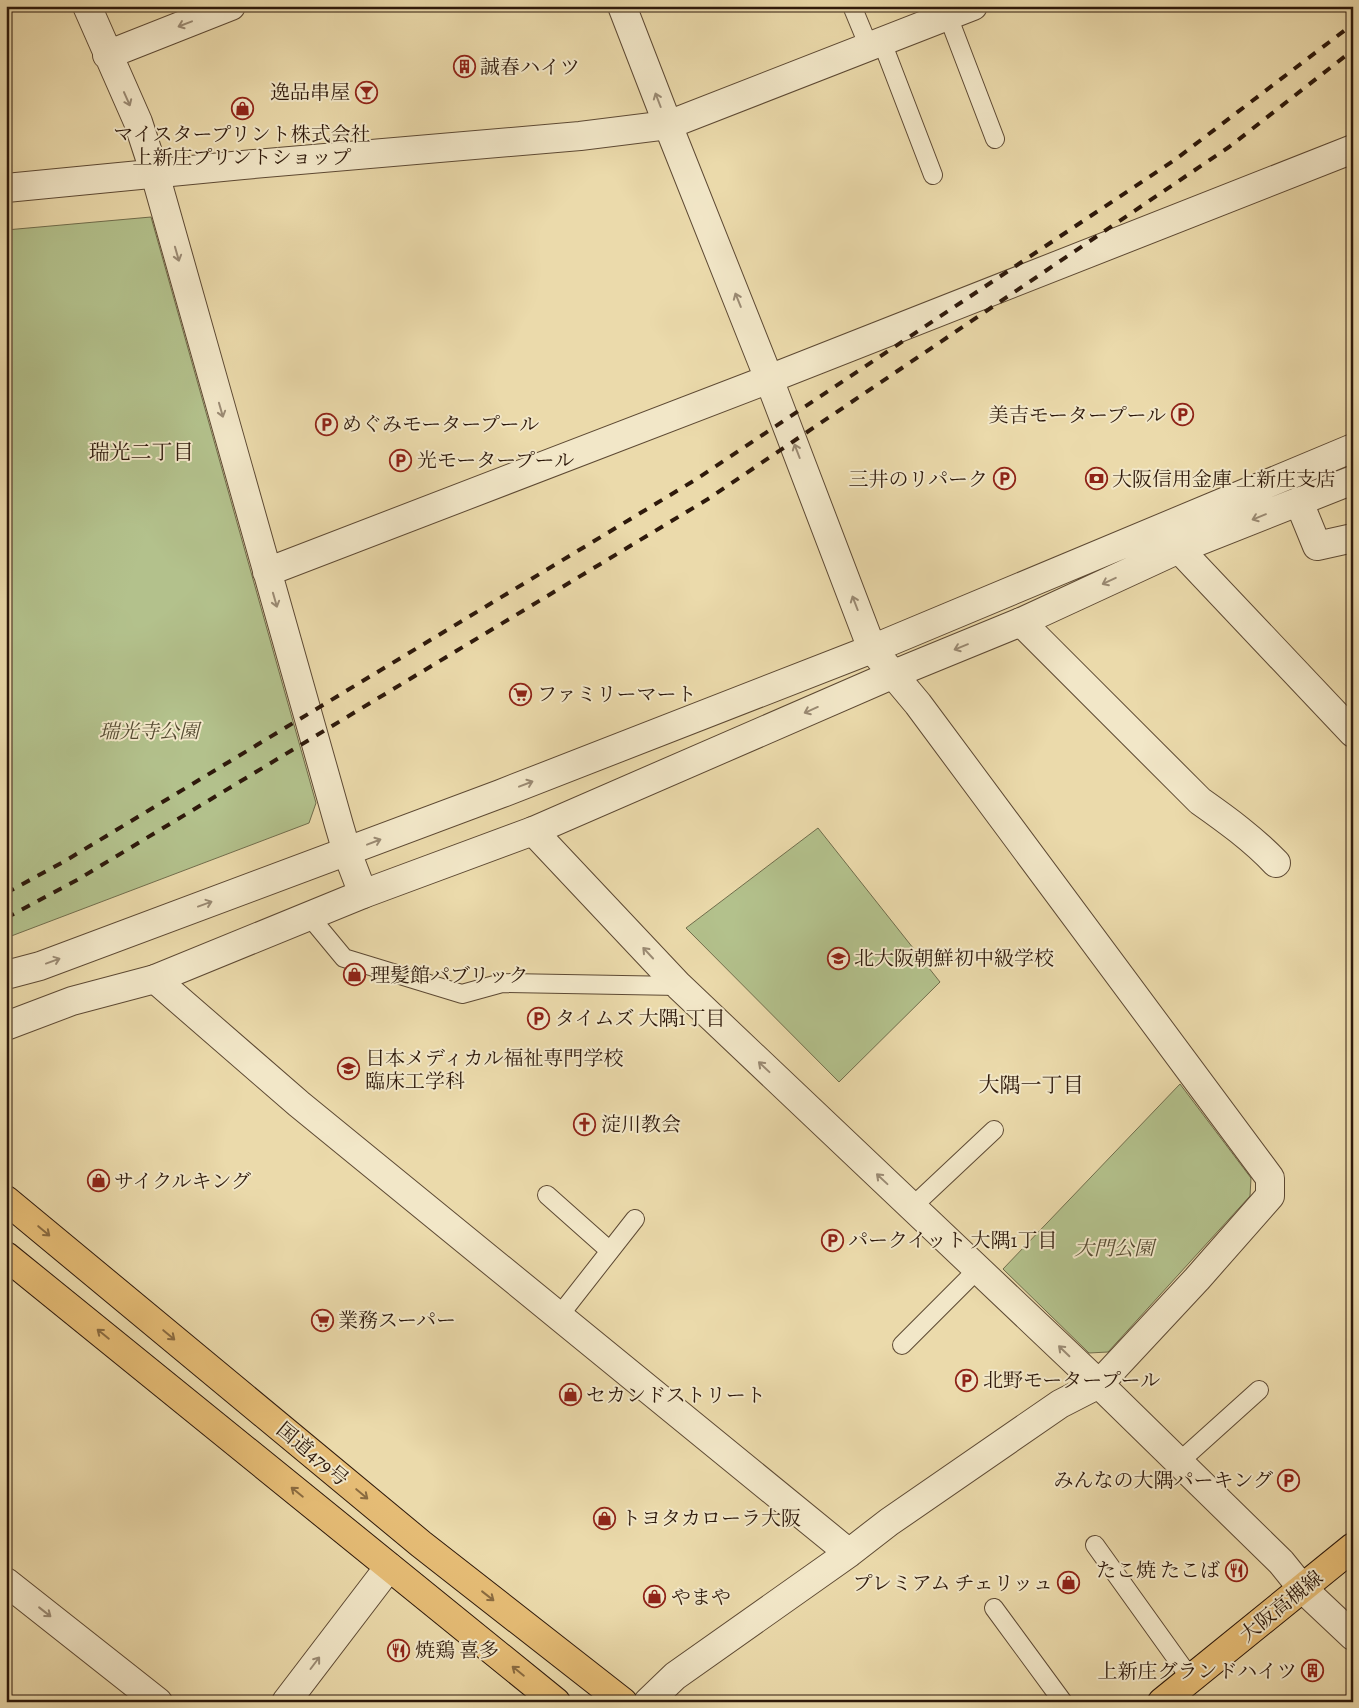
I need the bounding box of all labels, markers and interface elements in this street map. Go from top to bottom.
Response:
one-way arrow [178,20,194,29]
place label: 誠春ハイツ [480,54,580,81]
building icon: 誠春ハイツ [452,55,476,79]
place label: 逸品串屋 [270,79,350,106]
bar icon: 逸品串屋 [354,80,378,104]
one-way arrow [123,91,133,106]
one-way arrow [653,93,662,108]
shop icon: マイスタープリント株式会社 上新庄プリントショップ [230,96,254,120]
place label: マイスタープリント株式会社 上新庄プリントショップ [113,121,371,171]
one-way arrow [173,245,182,261]
one-way arrow [733,293,742,308]
one-way arrow [217,402,227,418]
place label: 美吉モータープール [989,402,1166,429]
parking icon: 美吉モータープール [1170,403,1194,427]
place label: めぐみモータープール [342,411,539,438]
parking icon: めぐみモータープール [314,412,338,436]
district label: 瑞光二丁目 [89,438,194,466]
one-way arrow [792,444,801,459]
place label: 光モータープール [417,447,574,474]
parking icon: 光モータープール [389,448,413,472]
place label: 三井のリパーク [849,466,988,493]
place label: 大阪信用金庫 上新庄支店 [1112,466,1336,493]
parking icon: 三井のリパーク [992,467,1016,491]
bank icon: 大阪信用金庫 上新庄支店 [1084,467,1108,491]
one-way arrow [1252,513,1267,523]
one-way arrow [1102,577,1117,587]
one-way arrow [271,592,281,608]
one-way arrow [850,596,859,611]
one-way arrow [953,643,968,652]
place label: ファミリーマート [537,681,697,708]
supermarket icon: ファミリーマート [509,682,533,706]
one-way arrow [804,705,819,715]
park label: 瑞光寺公園 [99,718,202,745]
one-way arrow [518,779,533,789]
one-way arrow [366,837,381,846]
one-way arrow [197,899,212,909]
place label: 北大阪朝鮮初中級学校 [854,945,1054,972]
school or university icon: 北大阪朝鮮初中級学校 [826,946,850,970]
one-way arrow [642,947,654,960]
one-way arrow [45,956,60,965]
place label: 理髪館パブリック [370,962,528,989]
shop icon: 理髪館パブリック [342,963,366,987]
place label: タイムズ 大隅1丁目 [555,1005,725,1032]
parking icon: タイムズ 大隅1丁目 [527,1006,551,1030]
place label: 日本メディカル福祉専門学校 臨床工学科 [365,1045,623,1095]
school or university icon: 日本メディカル福祉専門学校 臨床工学科 [337,1057,361,1081]
one-way arrow [758,1061,771,1073]
district label: 大隅一丁目 [979,1071,1084,1099]
place label: 淀川教会 [601,1111,681,1138]
church icon: 淀川教会 [573,1112,597,1136]
place label: サイクルキング [114,1168,251,1195]
shop icon: サイクルキング [86,1169,110,1193]
one-way arrow [876,1173,889,1185]
one-way arrow [37,1226,50,1237]
place label: パークイット 大隅1丁目 [848,1227,1057,1254]
parking icon: パークイット 大隅1丁目 [820,1228,844,1252]
park label: 大門公園 [1074,1235,1157,1262]
place label: 業務スーパー [338,1307,456,1334]
supermarket icon: 業務スーパー [310,1308,334,1332]
one-way arrow [97,1328,110,1339]
one-way arrow [162,1329,175,1340]
one-way arrow [1057,1345,1070,1357]
place label: 北野モータープール [983,1367,1160,1394]
parking icon: 北野モータープール [955,1368,979,1392]
place label: セカンドストリート [586,1382,766,1409]
shop icon: セカンドストリート [558,1383,582,1407]
street label: 国道479号 [271,1416,355,1493]
place label: みんなの大隅パーキング [1054,1467,1273,1494]
parking icon: みんなの大隅パーキング [1277,1468,1301,1492]
one-way arrow [291,1486,304,1497]
one-way arrow [355,1489,368,1500]
place label: トヨタカローラ大阪 [621,1505,801,1532]
shop icon: トヨタカローラ大阪 [593,1506,617,1530]
place label: たこ焼 たこば [1096,1557,1220,1584]
restaurant icon: たこ焼 たこば [1224,1558,1248,1582]
street label: 大阪高槻線 [1234,1564,1329,1648]
place label: プレミアム チェリッュ [853,1570,1053,1597]
shop icon: プレミアム チェリッュ [1057,1571,1081,1595]
place label: やまや [671,1584,731,1611]
shop icon: やまや [643,1585,667,1609]
one-way arrow [481,1591,494,1602]
one-way arrow [38,1607,51,1618]
place label: 焼鶏 喜多 [415,1637,499,1664]
restaurant icon: 焼鶏 喜多 [387,1638,411,1662]
one-way arrow [310,1656,320,1670]
place label: 上新庄グランドハイツ [1097,1658,1297,1685]
building icon: 上新庄グランドハイツ [1301,1659,1325,1683]
one-way arrow [512,1666,525,1677]

